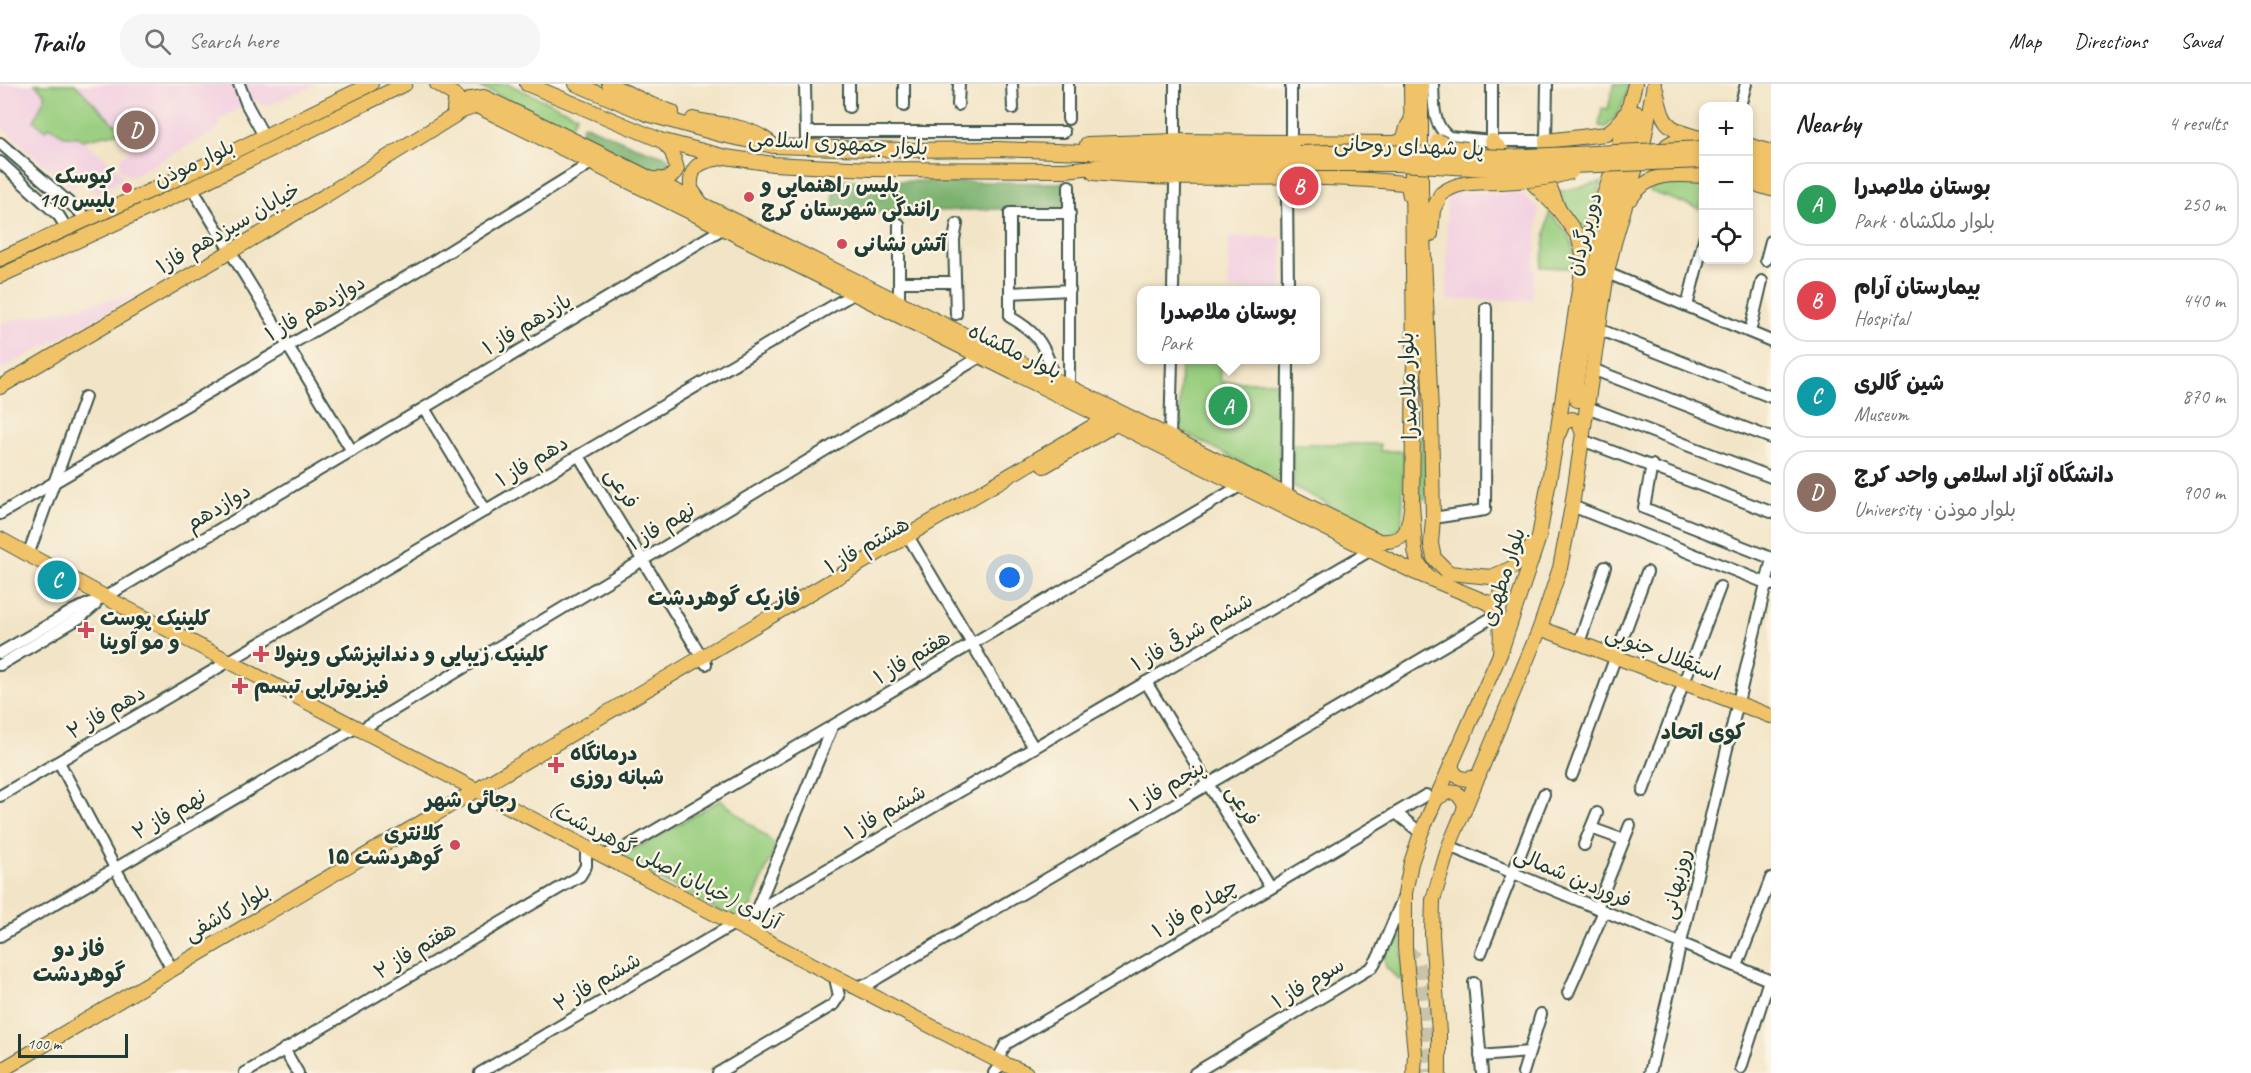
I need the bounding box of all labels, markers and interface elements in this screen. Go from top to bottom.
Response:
search box [120,14,540,68]
text: Trailo [30,24,84,59]
icon: search [141,25,174,58]
text: Search here [189,27,278,55]
text: Map [2009,28,2041,54]
text: Directions [2074,28,2147,54]
text: Saved [2180,28,2221,54]
map controls [1699,102,1753,264]
button: + [1699,102,1753,156]
text: Nearby [1795,107,1860,140]
pin: D [116,108,156,152]
text: 4 results [2168,111,2227,136]
street label: بلوار جمهوری اسلامی [747,125,929,162]
street label: پل شهدای روحانی [1333,130,1485,163]
street label: بلوار موذن [149,133,239,193]
button: − [1699,156,1753,210]
place label: کیوسک پلیس 110 [38,163,116,213]
pin: B [1280,164,1318,208]
place label: پلیس راهنمایی و رانندگی شهرستان کرج [759,172,940,222]
text: بوستان ملاصدرا [1854,173,1991,201]
street label: خیابان سیزدهم فاز۱ [151,176,306,282]
marker: کیوسک پلیس 110 [120,181,134,195]
street label: دوربرگردان [1560,189,1608,279]
marker: پلیس راهنمایی و رانندگی شهرستان کرج [742,190,756,204]
text: A [1811,192,1822,217]
text: 250 m [2182,192,2225,217]
text: Park · بلوار ملکشاه [1854,209,1995,234]
button: locate [1699,210,1753,264]
place label: آتش نشانی [854,231,948,257]
marker: آتش نشانی [835,237,849,251]
street label: دوازدهم فاز ۱ [260,269,371,350]
text: بیمارستان آرام [1854,273,1981,301]
popup [1137,286,1320,364]
street label: یازدهم فاز ۱ [478,287,578,363]
text: B [1811,288,1822,313]
text: 440 m [2182,288,2225,313]
text: بوستان ملاصدرا [1160,298,1297,326]
text: Hospital [1854,306,1909,331]
street label: بلوار ملکشاه [964,317,1066,385]
text: Park [1160,331,1192,356]
street label: بلوار ملاصدرا [1393,332,1423,440]
text: شین گالری [1854,369,1944,397]
pin: A [1208,384,1248,428]
text: C [1812,384,1821,409]
text: 870 m [2182,384,2225,409]
text: Museum [1854,402,1909,427]
street label: دهم فاز ۱ [491,429,574,495]
text: دانشگاه آزاد اسلامی واحد کرج [1854,461,2114,489]
street label: فرعی [599,463,645,514]
street label: دوازدهم [181,477,257,539]
text: D [1811,480,1822,505]
text: 900 m [2182,480,2225,505]
street label: نهم فاز ۱ [622,496,701,559]
text: University · بلوار موذن [1854,497,2016,522]
street label: هشتم فاز ۱ [820,510,915,582]
street label: بلوار مطهری [1475,524,1531,630]
pin: C [38,558,76,602]
your location [995,563,1024,592]
district label: فاز یک گوهردشت [648,584,800,612]
street label: ششم شرقی فاز ۱ [1127,587,1259,680]
place label: کلینیک پوست و مو آوینا [100,605,211,655]
street label: استقلال جنوبی [1602,619,1724,688]
marker: کلینیک پوست و مو آوینا [77,621,95,639]
street label: هفتم فاز ۱ [869,624,957,693]
place label: کلینیک زیبایی و دندانپزشکی وینولا [274,641,549,668]
marker: کلینیک زیبایی و دندانپزشکی وینولا [252,645,270,663]
place label: فیزیوتراپی تبسم [254,673,389,702]
marker: فیزیوتراپی تبسم [231,677,249,695]
street label: دهم فاز ۲ [62,679,151,747]
district label: کوی اتحاد [1661,718,1746,746]
place label: درمانگاه شبانه روزی [570,740,664,790]
street label: پنجم فاز ۱ [1125,754,1211,820]
marker: درمانگاه شبانه روزی [547,756,565,774]
street label: ششم فاز ۱ [840,778,932,848]
street label: فرعی [1220,780,1265,831]
street label: نهم فاز ۲ [127,782,212,848]
district label: رجائی شهر [423,786,517,814]
street label: آزادی (خیابان اصلی گوهردشت) [544,795,786,936]
place label: کلانتری ۱۵ گوهردشت [328,820,444,871]
marker: کلانتری ۱۵ گوهردشت [448,838,462,852]
street label: فروردین شمالی [1510,841,1636,914]
street label: روزبهانی [1655,846,1698,922]
street label: چهارم فاز ۱ [1147,872,1244,946]
street label: بلوار کاشفی [179,877,275,948]
street label: هفتم فاز ۲ [369,915,463,987]
district label: فاز دو گوهردشت [33,935,125,988]
street label: ششم فاز ۲ [549,947,647,1020]
street label: سوم فاز ۱ [1267,951,1351,1017]
scale bar [18,1031,128,1058]
text: 100 m [27,1034,61,1054]

